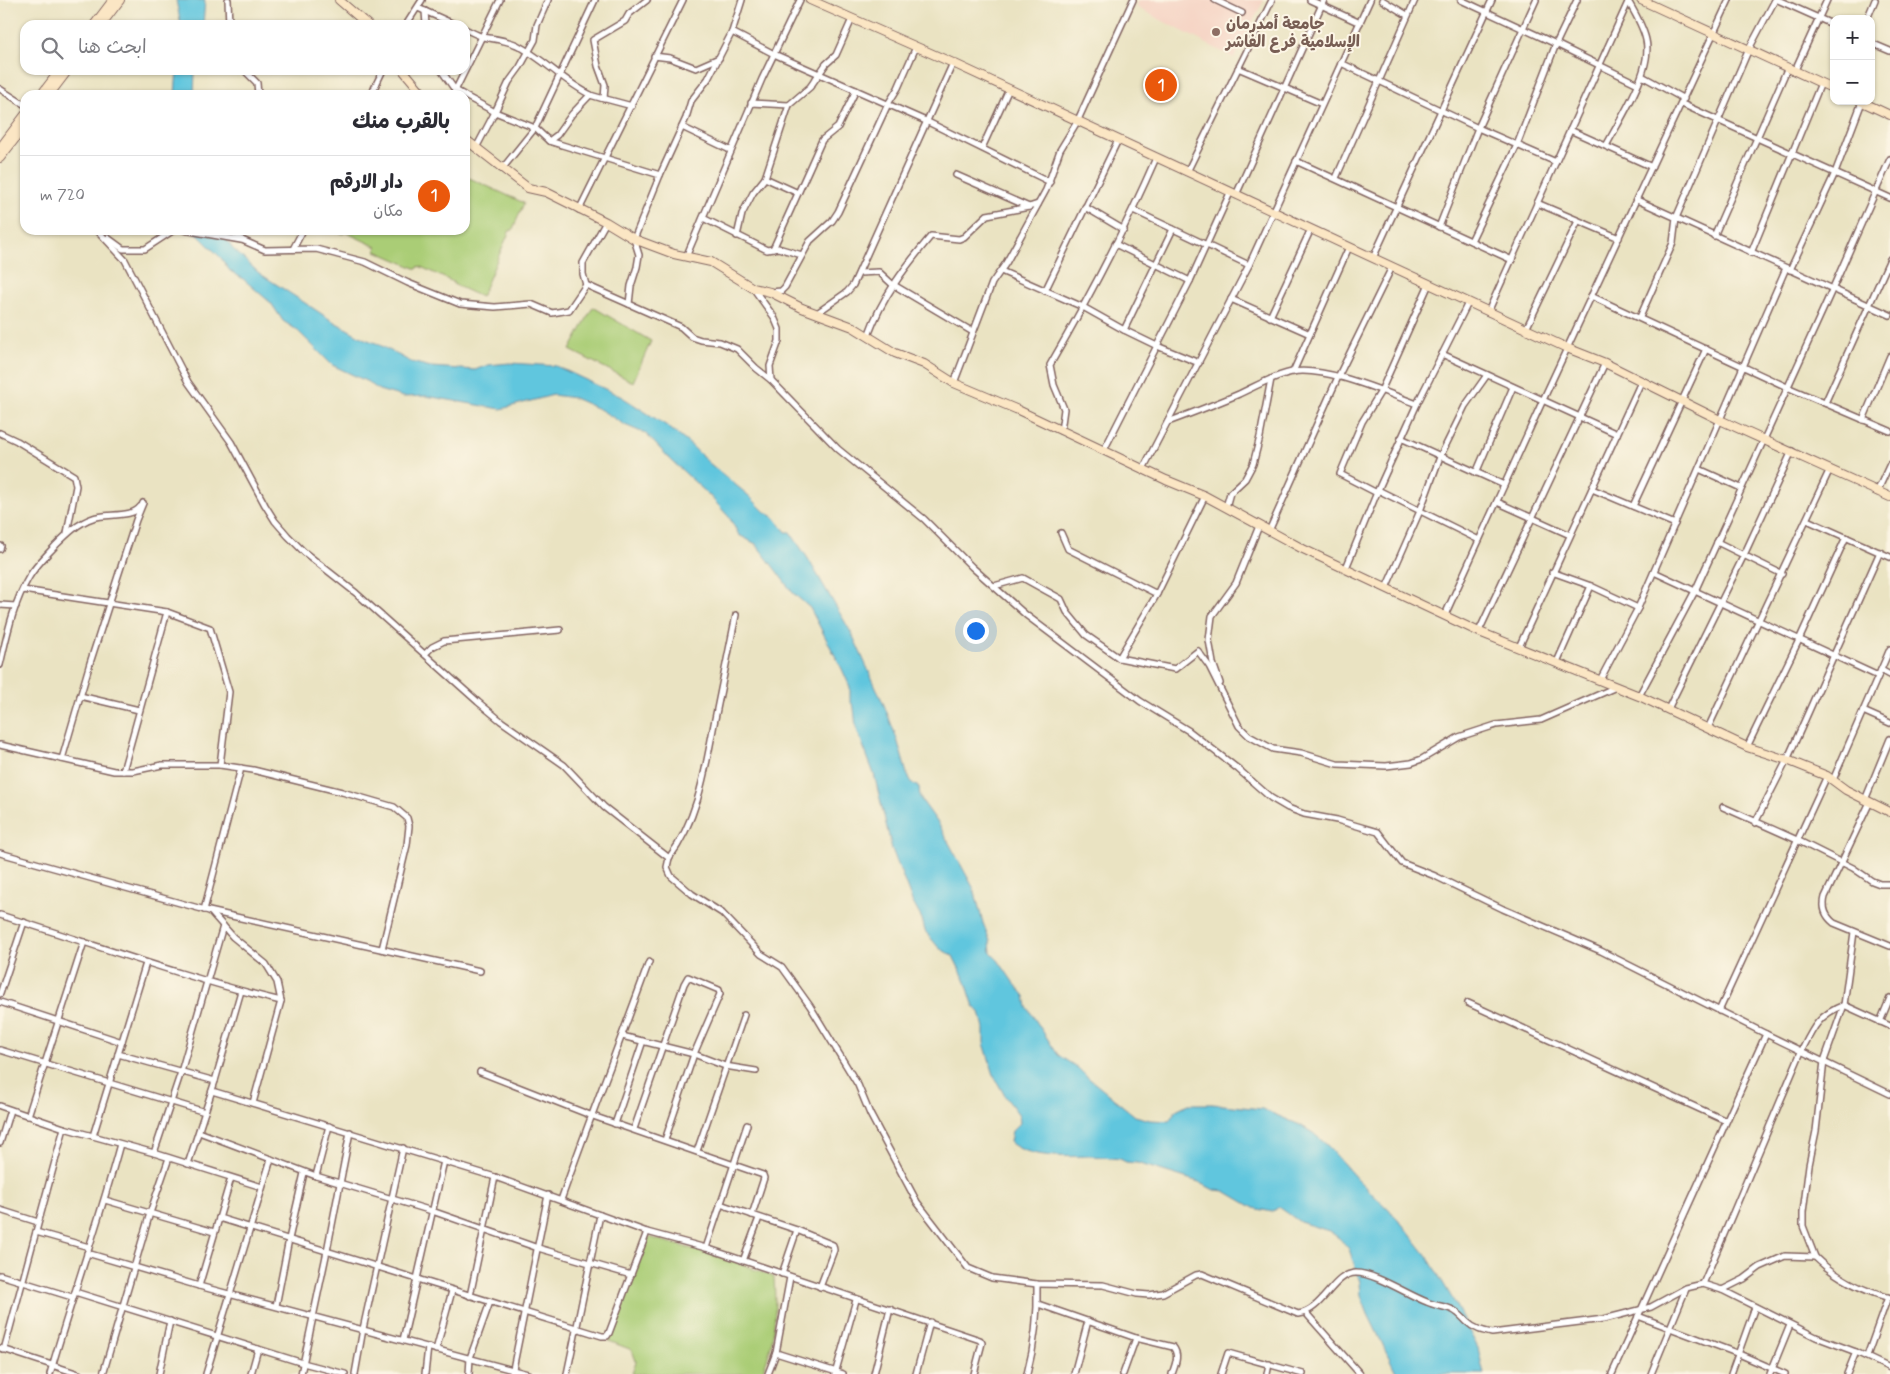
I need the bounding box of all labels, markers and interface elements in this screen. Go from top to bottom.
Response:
place label: جامعة أمدرمان الإسلامية فرع الفاشر [1224,13,1360,53]
map controls [1830,15,1875,105]
button: + [1830,15,1875,60]
search box [20,20,470,75]
marker: جامعة أمدرمان الإسلامية فرع الفاشر [1210,26,1222,38]
icon: search [38,34,66,62]
text: ابحث هنا [78,35,147,60]
button: − [1830,60,1875,105]
pin: 1 [1145,66,1177,104]
text: بالقرب منك [352,108,450,136]
text: دار الارقم [330,170,403,195]
text: 720 m [40,185,85,206]
text: 1 [430,185,438,206]
text: مكان [373,201,403,222]
your location [963,618,989,644]

